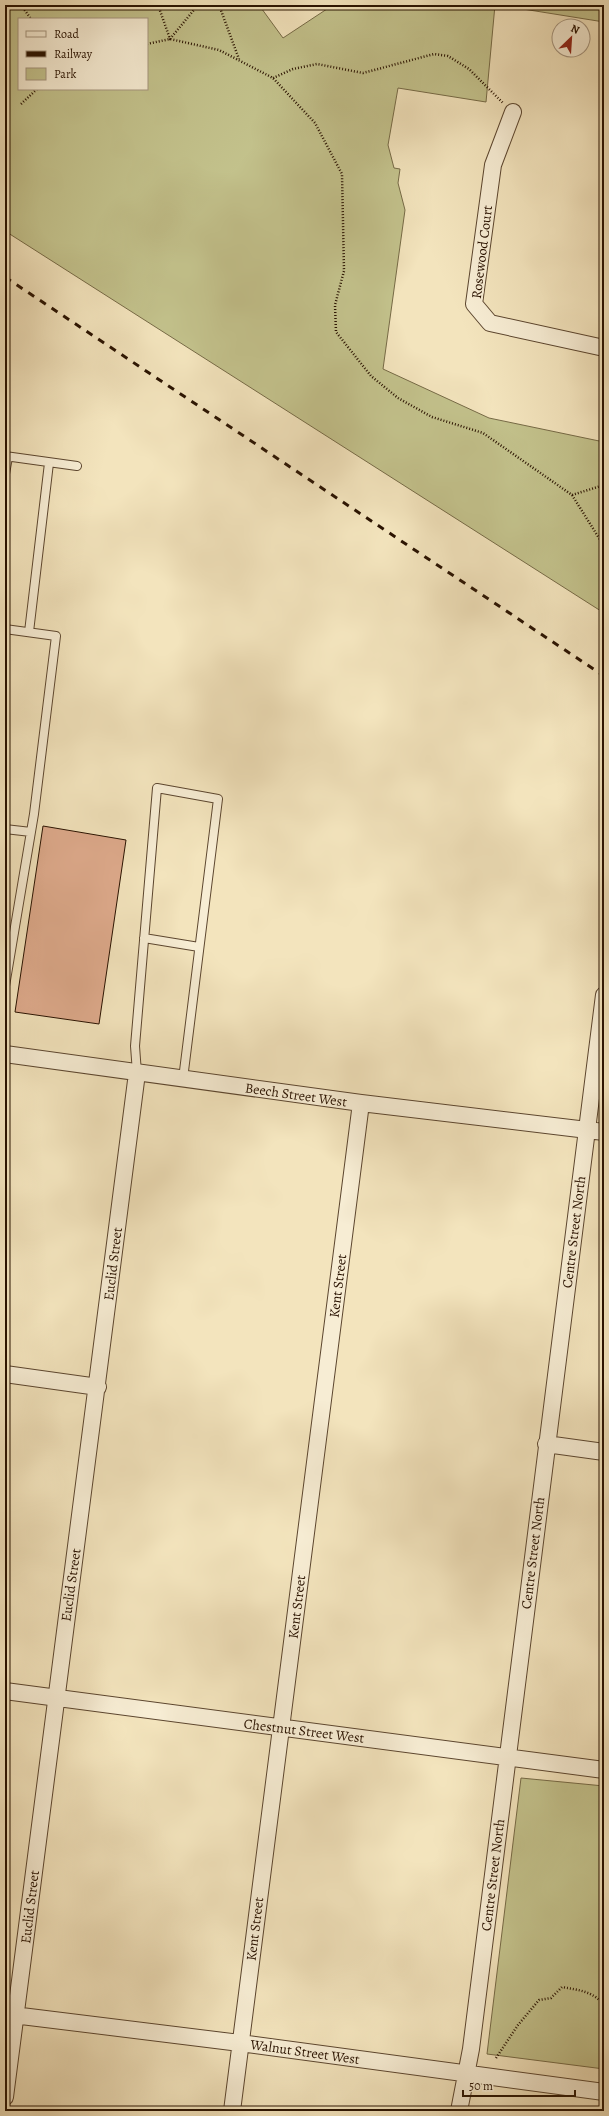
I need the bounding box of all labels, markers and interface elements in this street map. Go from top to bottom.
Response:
legend [18,18,148,90]
north arrow [551,18,591,58]
text: N [568,21,582,38]
text: Road [54,26,80,42]
text: Railway [54,46,93,62]
text: Park [54,66,77,82]
street label: Rosewood Court [467,204,497,300]
street label: Beech Street West [244,1078,349,1112]
street label: Centre Street North [558,1174,590,1289]
street label: Euclid Street [99,1226,127,1302]
street label: Kent Street [325,1253,351,1319]
street label: Centre Street North [517,1495,549,1610]
street label: Euclid Street [56,1547,86,1623]
street label: Kent Street [284,1574,310,1640]
street label: Chestnut Street West [243,1714,366,1748]
street label: Centre Street North [477,1817,509,1932]
street label: Euclid Street [16,1869,44,1945]
street label: Kent Street [242,1896,268,1962]
street label: Walnut Street West [248,2035,361,2069]
scale bar [463,2072,575,2098]
text: 50 m [469,2078,493,2094]

